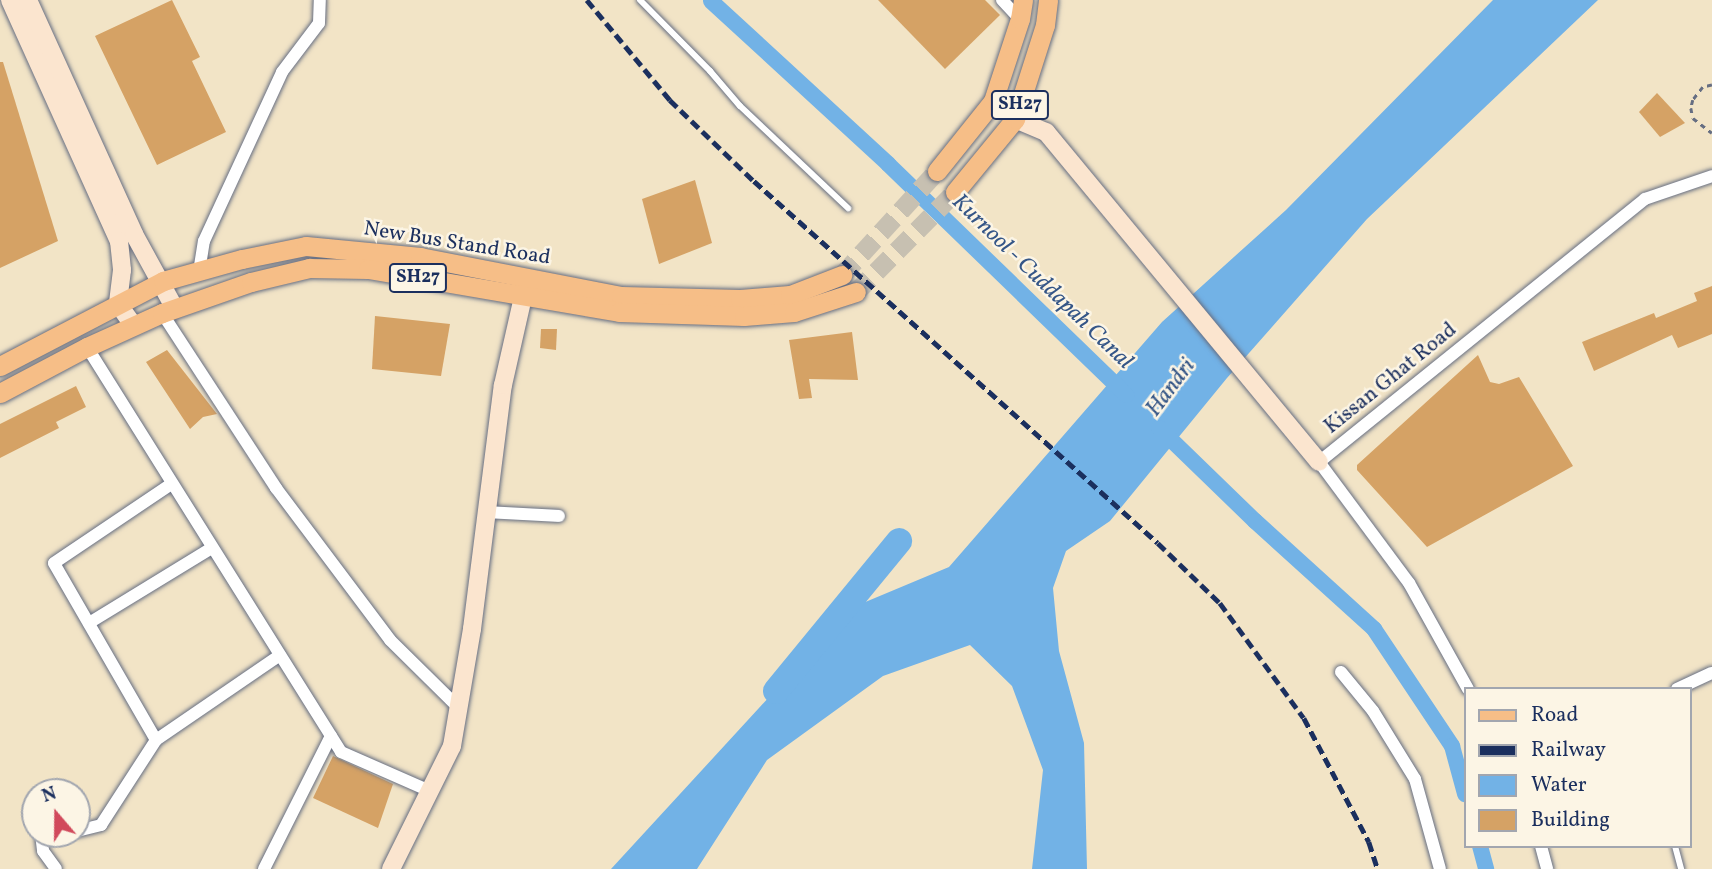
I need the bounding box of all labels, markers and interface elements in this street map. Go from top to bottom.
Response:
road number: SH27 [990,90,1050,120]
water label: Kurnool - Cuddapah Canal [946,188,1138,376]
street label: New Bus Stand Road [362,217,552,271]
road number: SH27 [388,262,448,294]
street label: Kissan Ghat Road [1320,318,1462,440]
water label: Handri [1140,354,1202,422]
legend [1464,687,1691,848]
text: Road [1531,701,1578,730]
text: Railway [1531,736,1606,765]
text: Water [1531,771,1587,800]
north arrow [21,778,91,848]
text: N [39,781,60,810]
text: Building [1531,806,1610,835]

